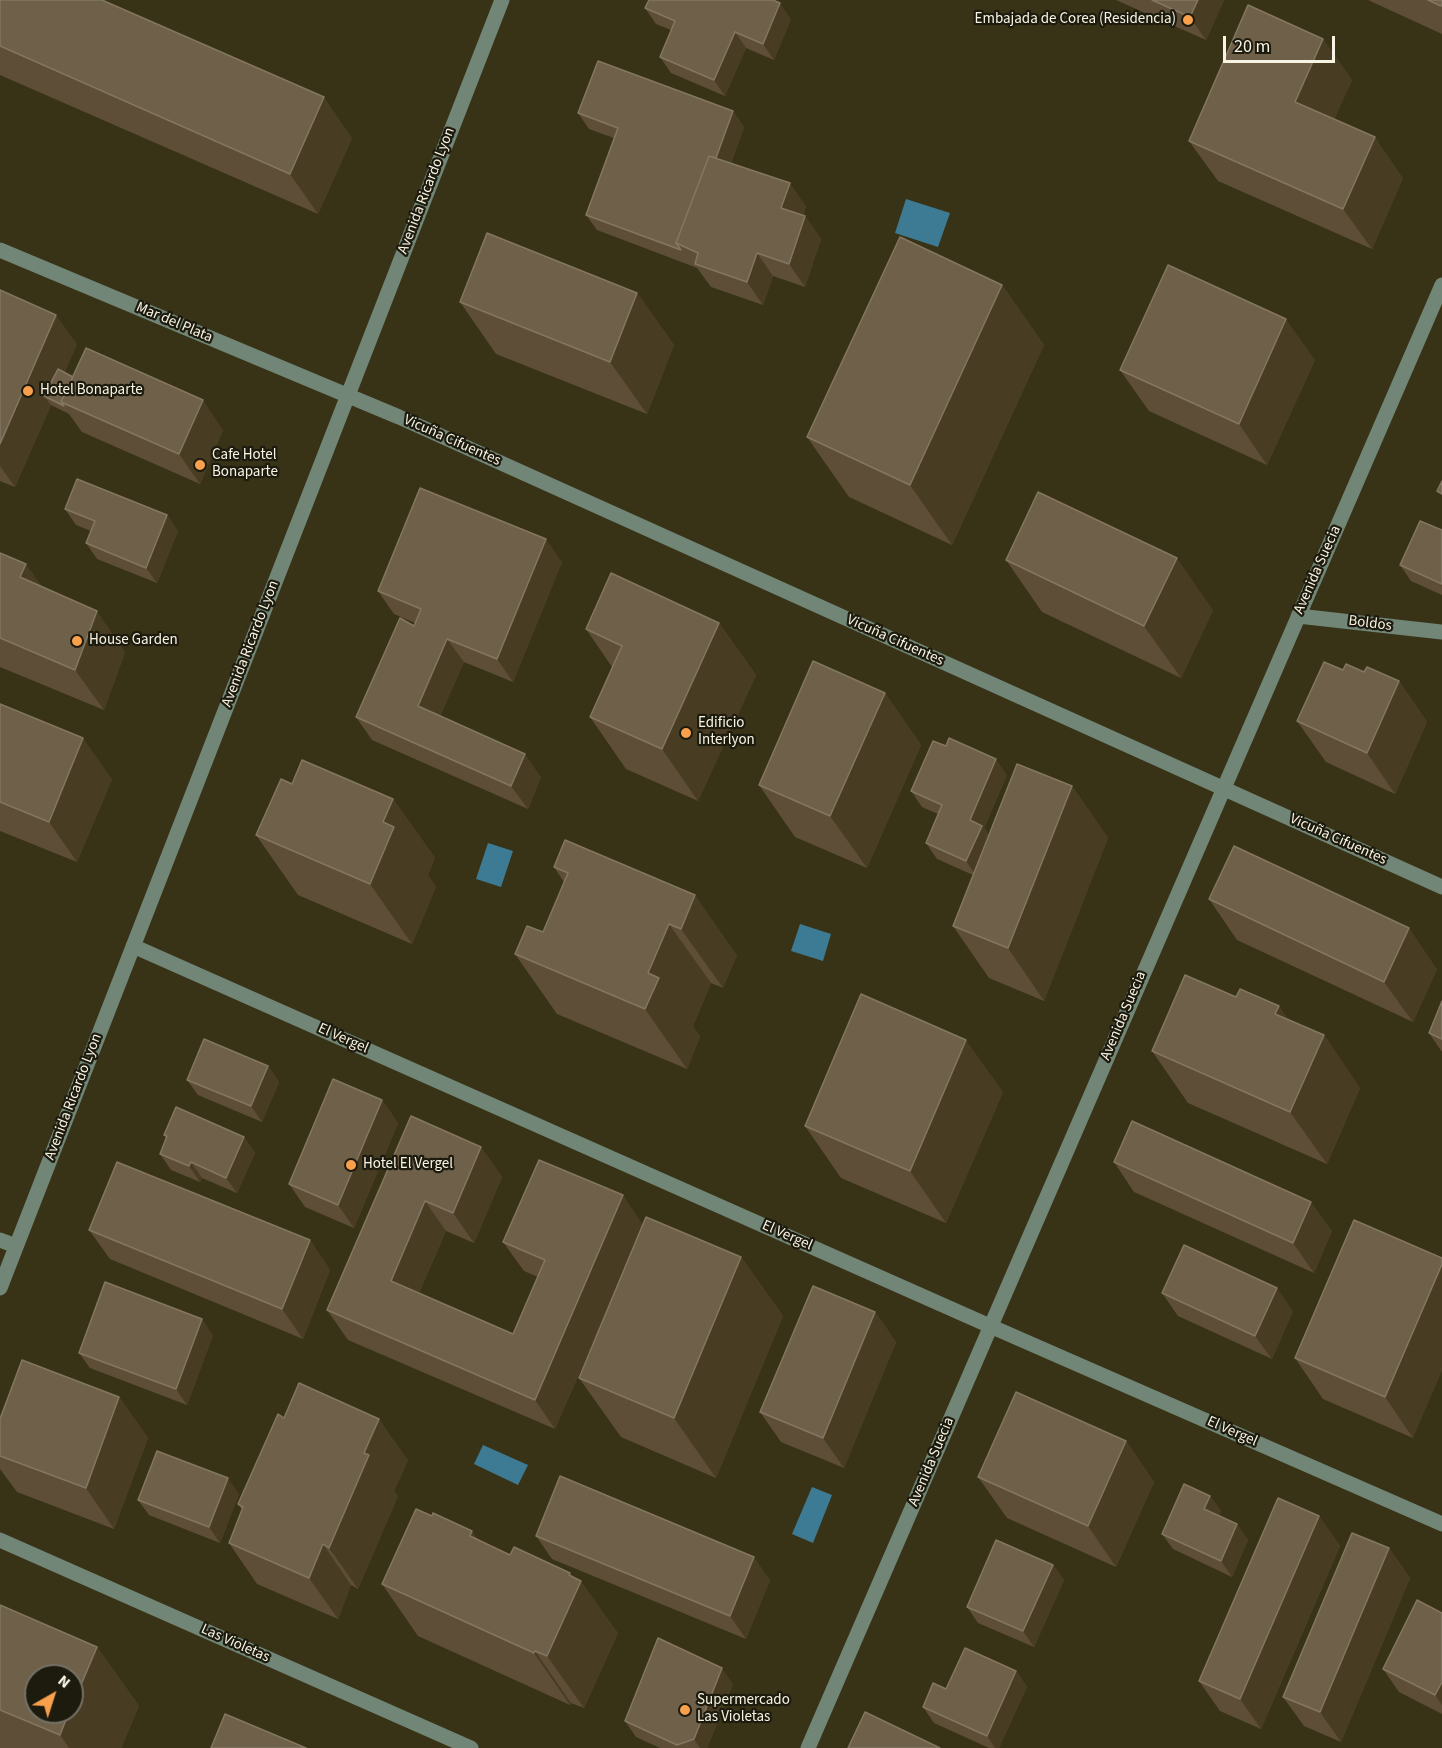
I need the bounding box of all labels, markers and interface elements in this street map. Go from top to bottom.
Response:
place label: Embajada de Corea (Residencia) [975,11,1176,29]
marker: Embajada de Corea (Residencia) [1181,13,1195,27]
scale bar [1226,24,1338,62]
text: 20 m [1234,34,1270,59]
street label: Avenida Ricardo Lyon [395,125,459,257]
street label: Mar del Plata [133,299,215,347]
place label: Hotel Bonaparte [40,382,143,400]
marker: Hotel Bonaparte [21,384,35,398]
street label: Vicuña Cifuentes [401,412,503,470]
place label: Cafe Hotel Bonaparte [212,447,278,482]
marker: Cafe Hotel Bonaparte [193,458,207,472]
street label: Avenida Suecia [1290,523,1346,617]
street label: Avenida Ricardo Lyon [219,578,283,710]
street label: Vicuña Cifuentes [844,612,946,670]
street label: Boldos [1347,612,1393,636]
place label: House Garden [89,632,178,650]
marker: House Garden [70,634,84,648]
place label: Edificio Interlyon [698,715,755,750]
marker: Edificio Interlyon [679,726,693,740]
street label: Vicuña Cifuentes [1287,811,1389,869]
street label: Avenida Suecia [1097,969,1151,1063]
street label: El Vergel [315,1020,371,1058]
street label: Avenida Ricardo Lyon [42,1031,106,1163]
place label: Hotel El Vergel [363,1156,453,1174]
marker: Hotel El Vergel [344,1158,358,1172]
street label: El Vergel [759,1217,815,1255]
street label: El Vergel [1204,1413,1260,1451]
street label: Avenida Suecia [905,1415,959,1509]
street label: Las Violetas [198,1621,272,1667]
north arrow [24,1664,84,1724]
text: N [53,1670,75,1693]
place label: Supermercado Las Violetas [697,1692,790,1727]
marker: Supermercado Las Violetas [678,1703,692,1717]

